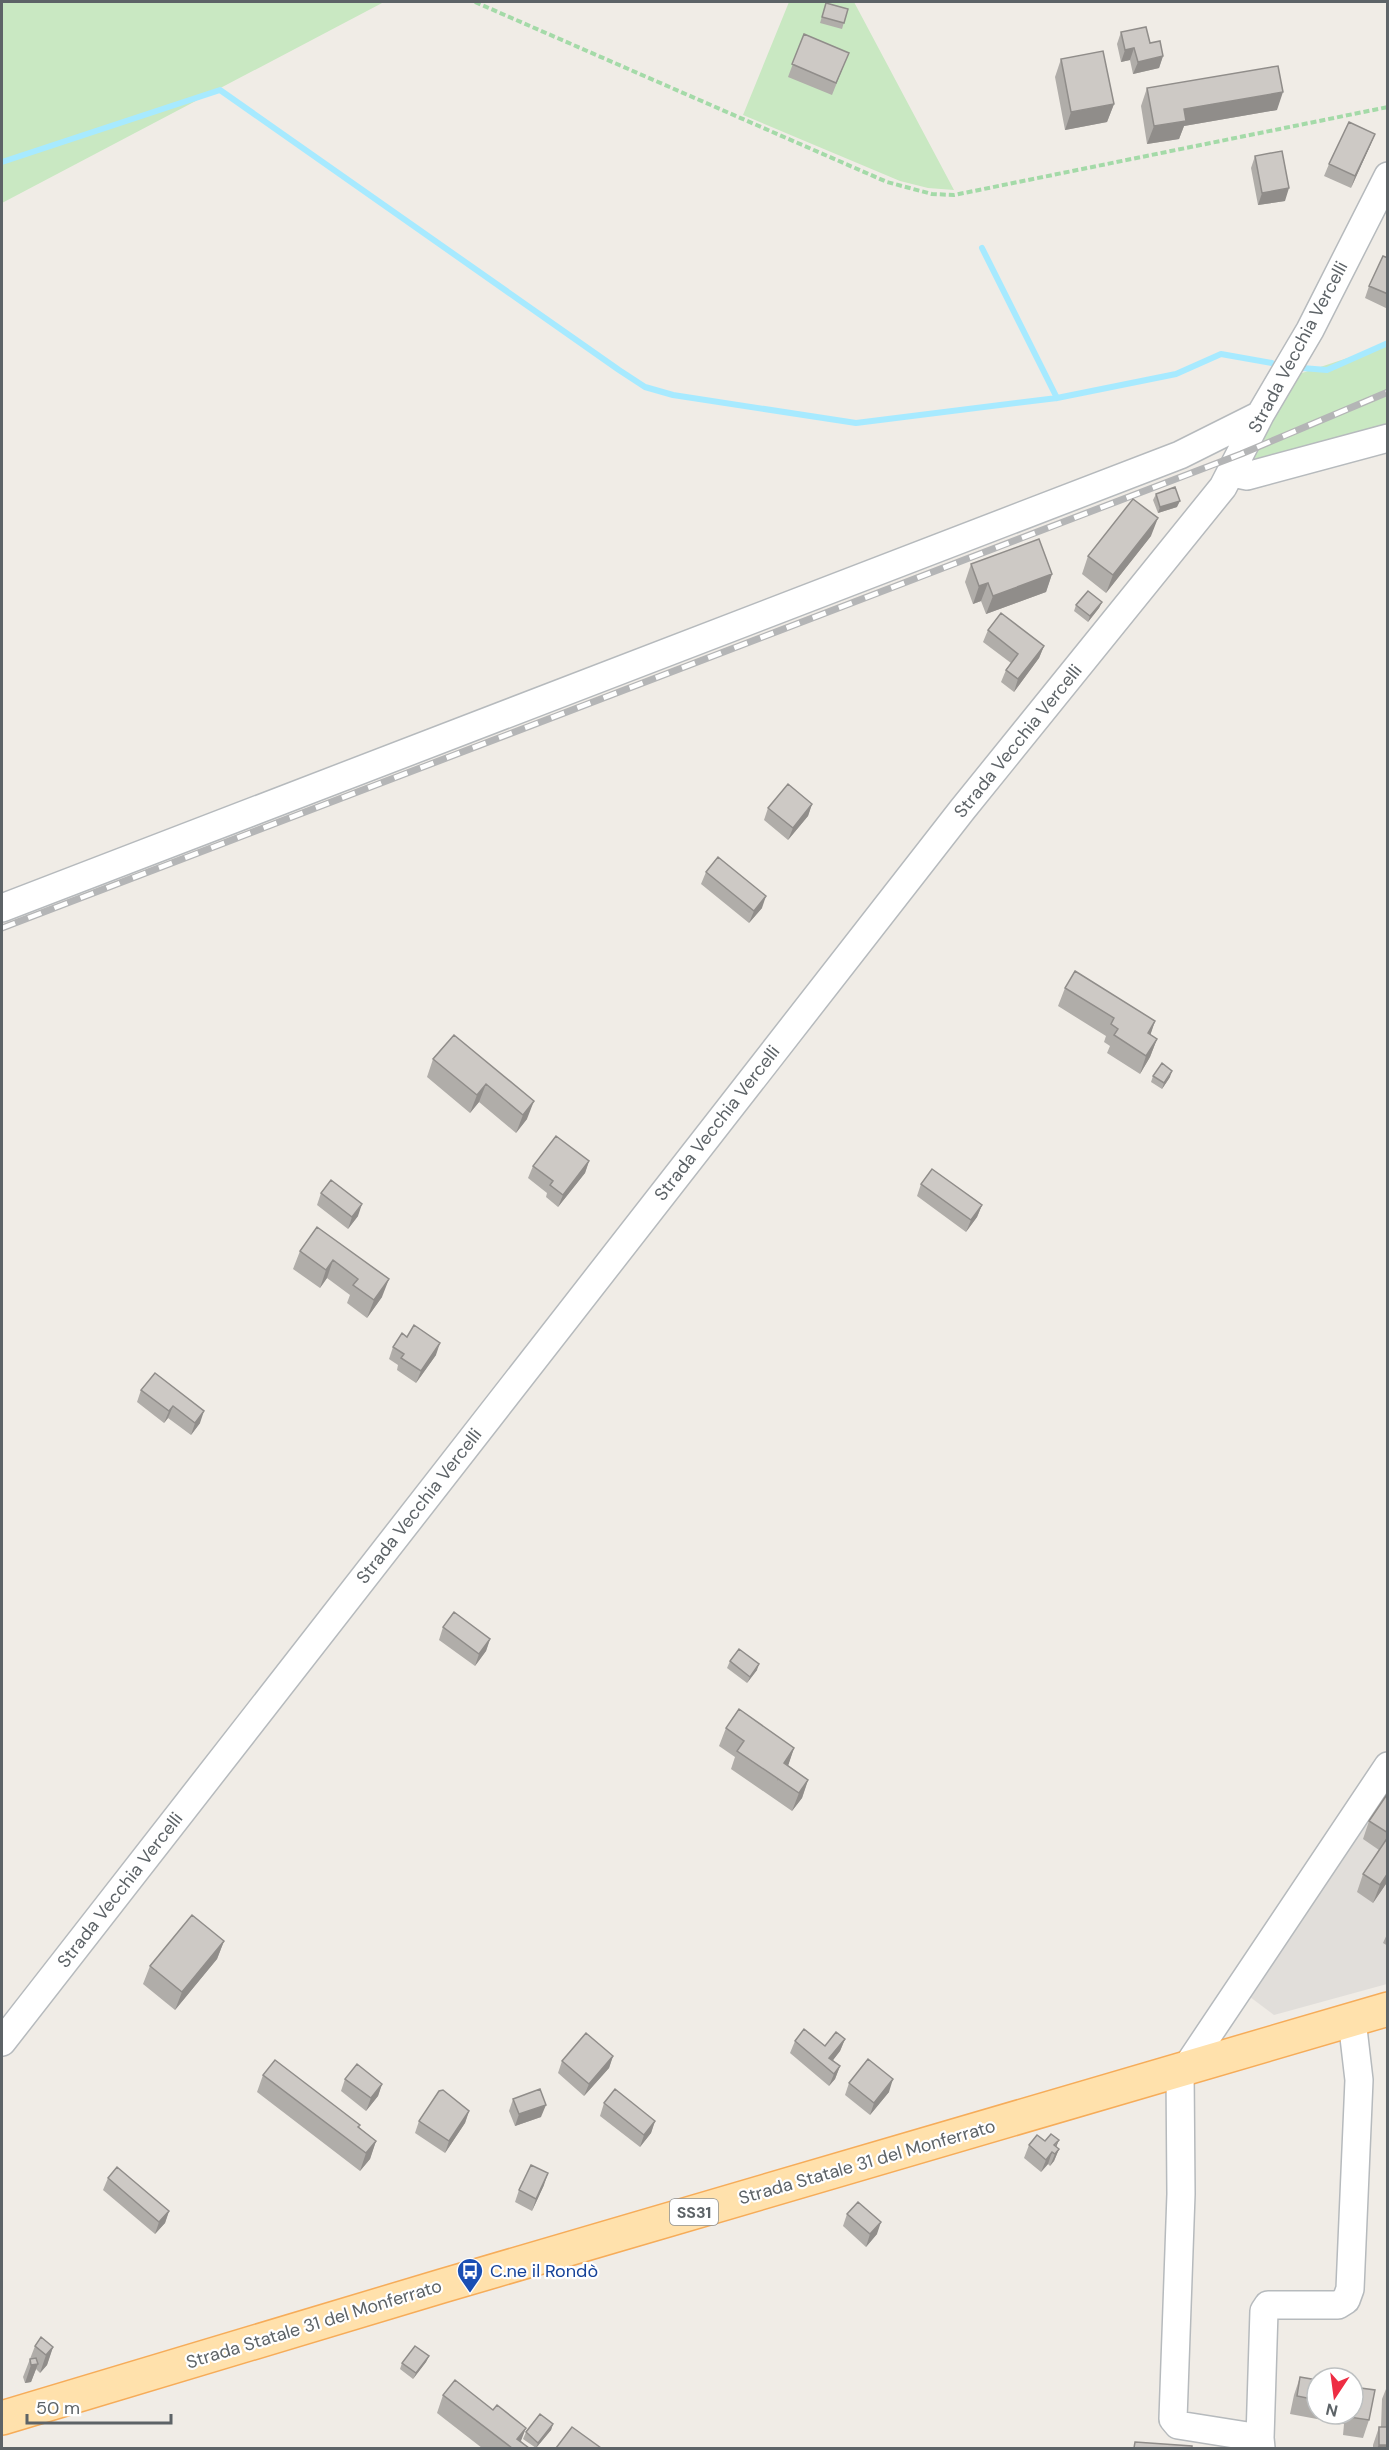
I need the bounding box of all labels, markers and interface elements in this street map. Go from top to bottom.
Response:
street label: Strada Vecchia Vercelli [1243,257,1353,437]
street label: Strada Vecchia Vercelli [949,659,1087,823]
street label: Strada Vecchia Vercelli [649,1040,785,1206]
street label: Strada Vecchia Vercelli [351,1423,487,1589]
street label: Strada Vecchia Vercelli [52,1807,188,1973]
street label: Strada Statale 31 del Monferrato [736,2114,998,2210]
road number: SS31 [670,2199,718,2225]
bus stop icon: C.ne il Rondò [455,2256,485,2294]
place label: C.ne il Rondò [490,2259,598,2283]
street label: Strada Statale 31 del Monferrato [183,2274,445,2374]
north arrow [1305,2366,1365,2426]
scale bar [27,2387,171,2425]
text: 50 m [36,2396,80,2420]
text: N [1324,2399,1340,2422]

